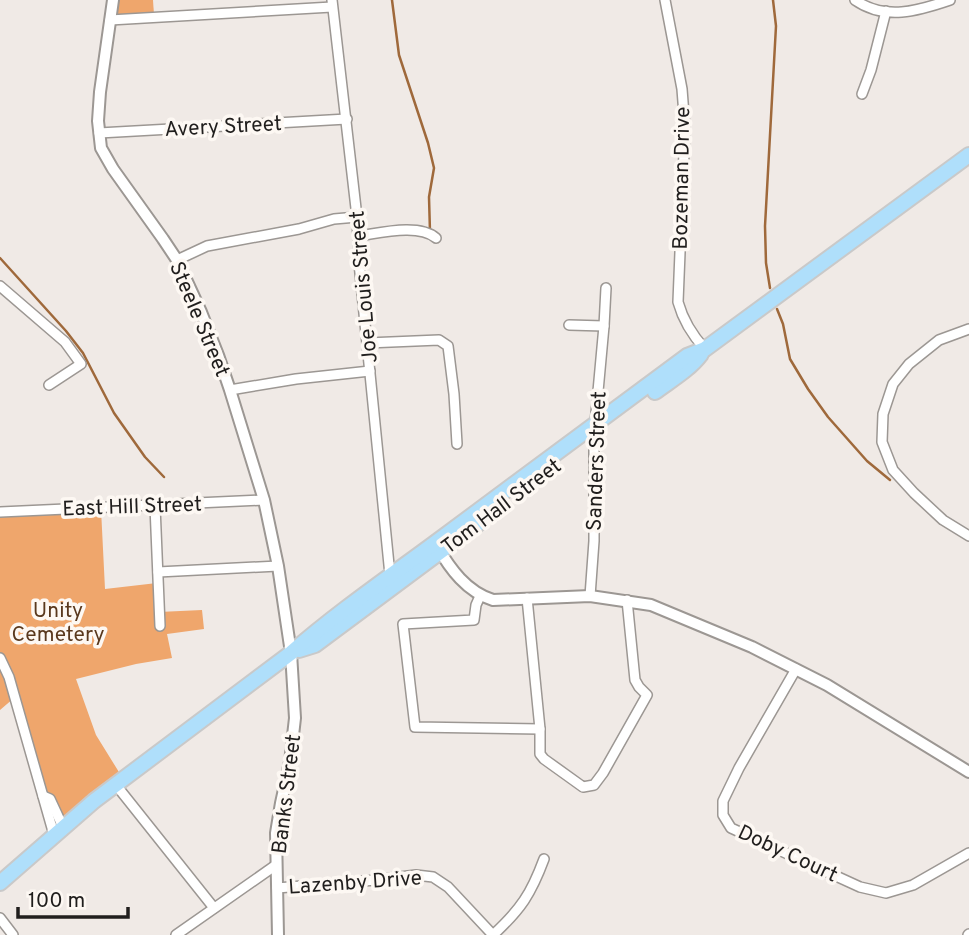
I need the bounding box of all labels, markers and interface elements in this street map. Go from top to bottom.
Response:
street label: Bozeman Drive [668,106,697,250]
street label: Avery Street [164,111,283,144]
street label: Joe Louis Street [344,209,385,364]
street label: Steele Street [162,258,235,381]
street label: Sanders Street [582,391,613,531]
street label: Tom Hall Street [436,453,567,561]
street label: East Hill Street [62,492,202,523]
park label: Unity Cemetery [11,598,105,649]
street label: Banks Street [267,733,308,856]
street label: Doby Court [733,819,842,889]
street label: Lazenby Drive [287,865,423,902]
scale bar [18,876,128,920]
text: 100 m [28,888,85,915]

